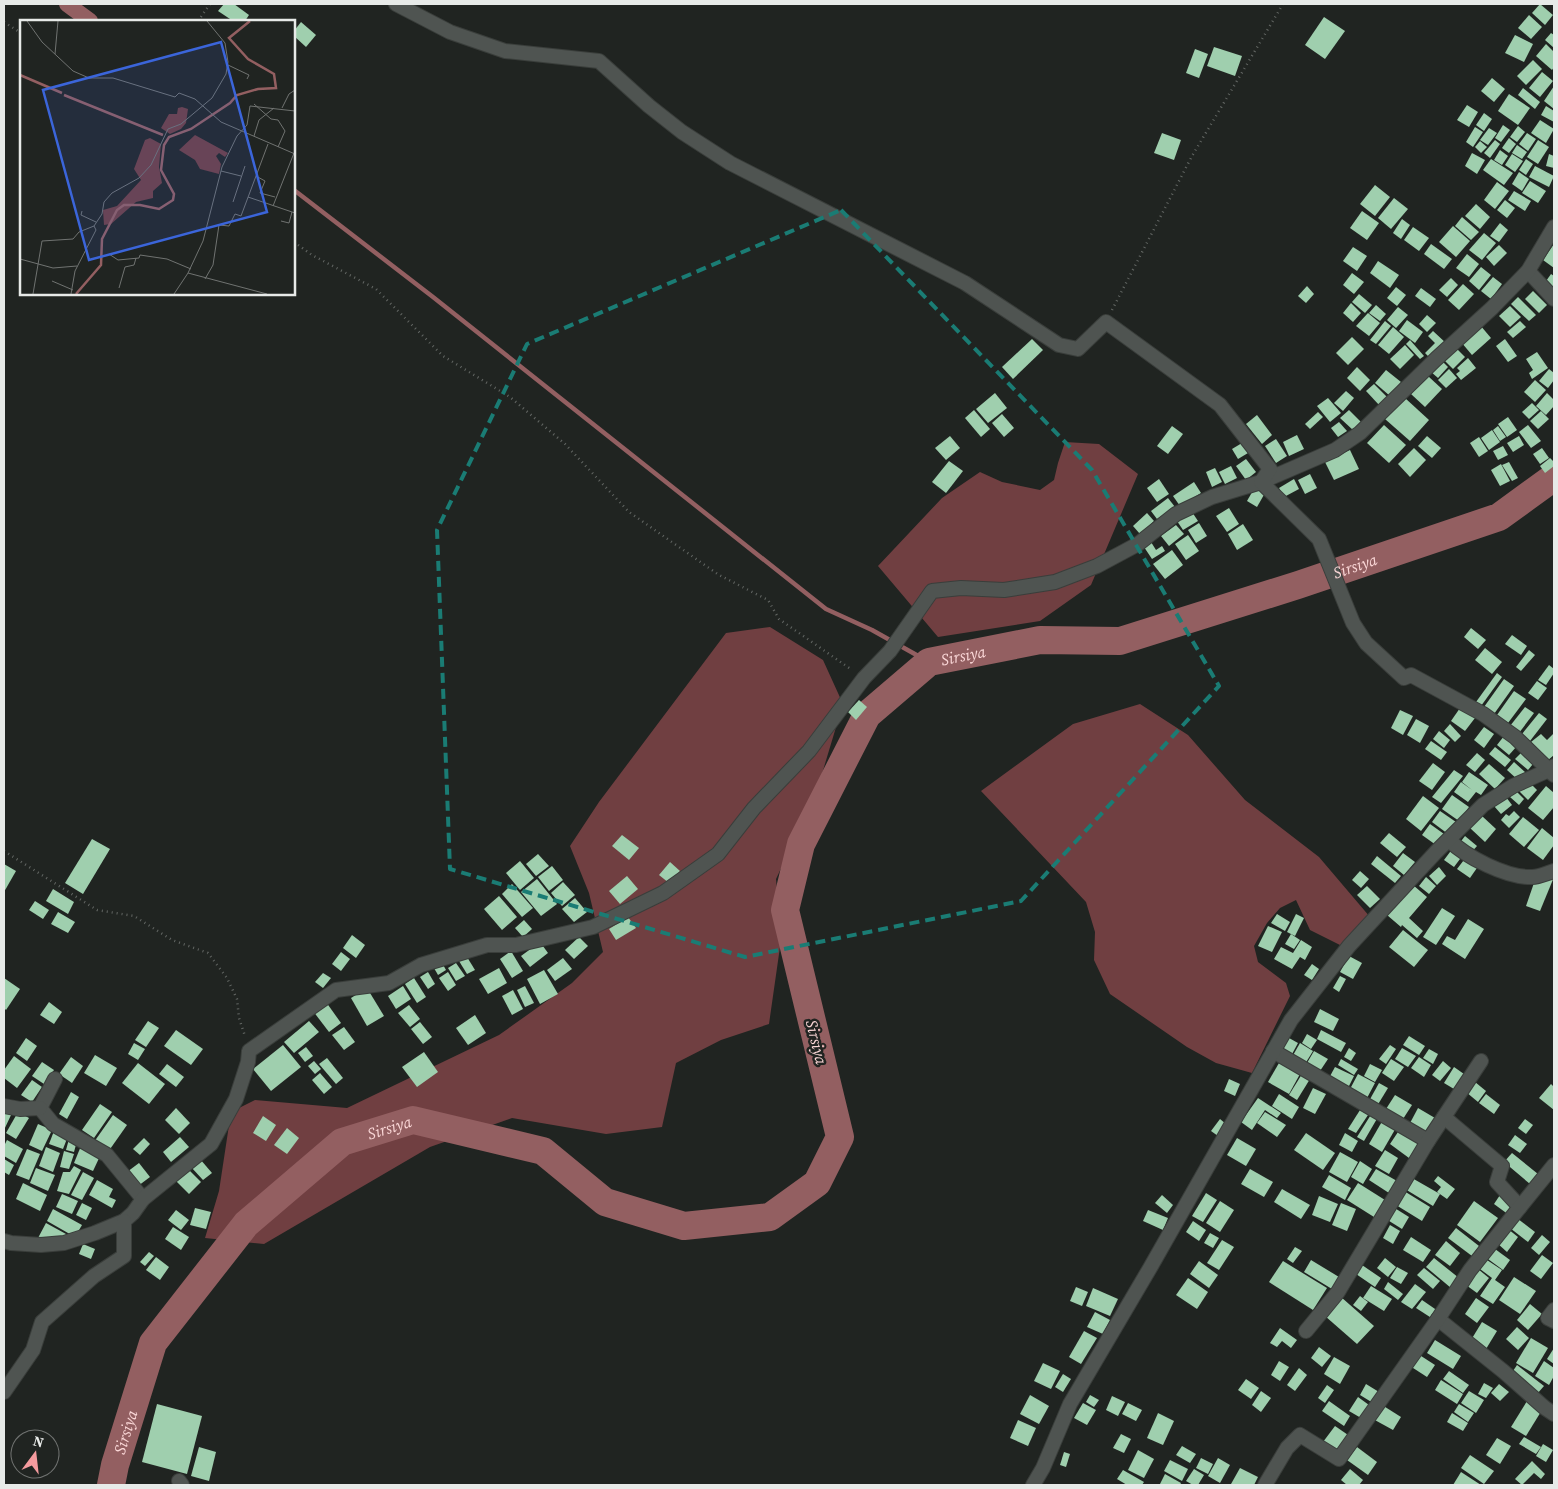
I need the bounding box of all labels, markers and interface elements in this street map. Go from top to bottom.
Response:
inset map [20,20,295,295]
water label: Sirsiya [1330,548,1380,583]
water label: Sirsiya [939,640,988,670]
water label: Sirsiya [801,1017,833,1067]
water label: Sirsiya [364,1110,415,1145]
water label: Sirsiya [108,1406,143,1457]
north arrow [10,1429,60,1479]
text: N [31,1430,46,1452]

